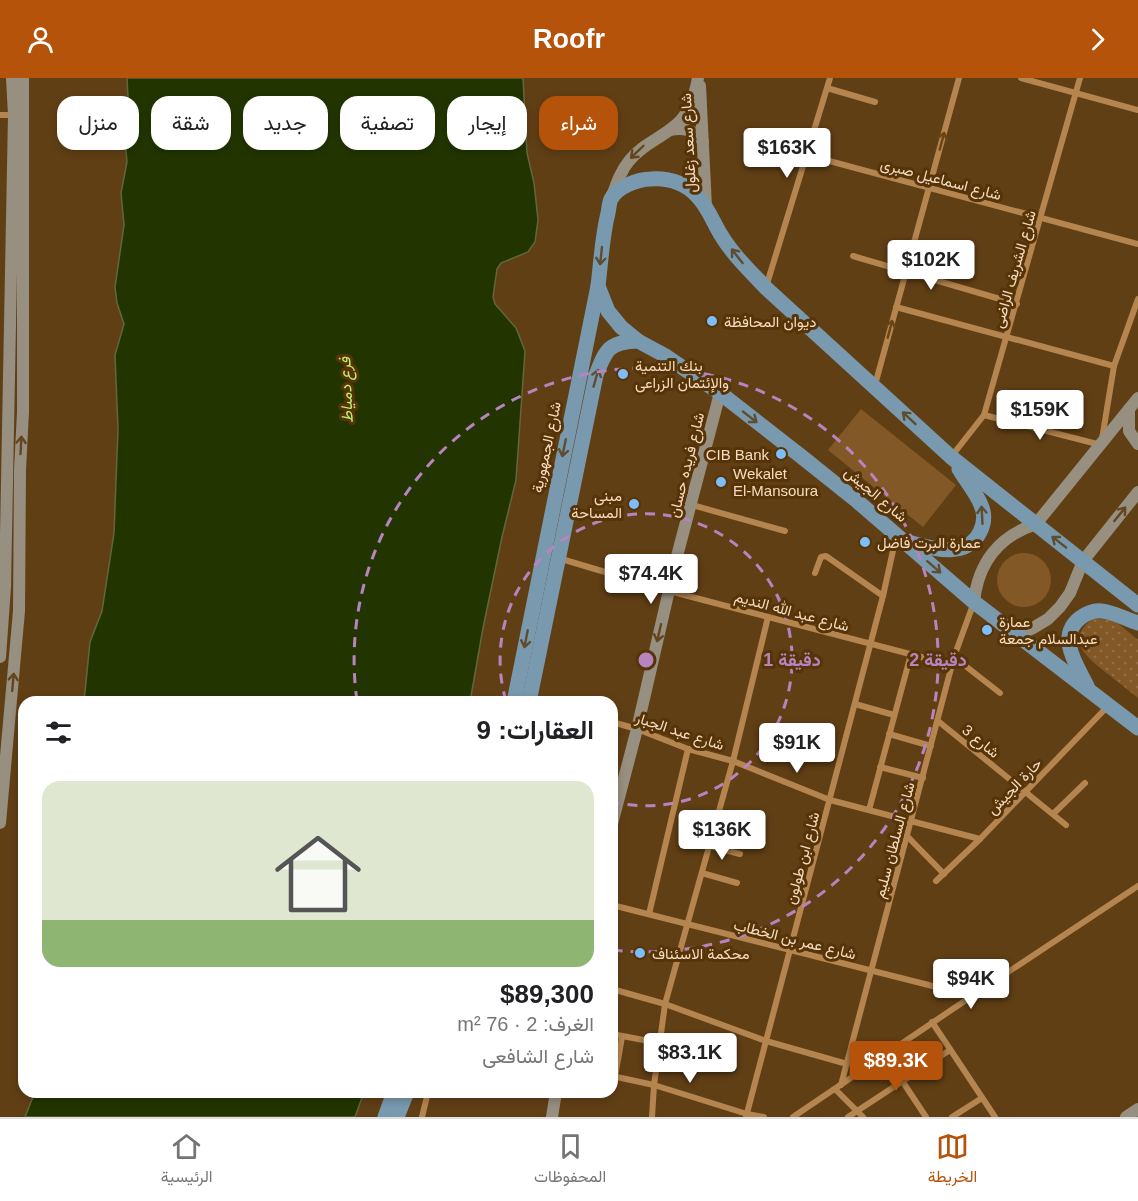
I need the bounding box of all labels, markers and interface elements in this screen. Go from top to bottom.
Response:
icon: person [24,23,57,56]
icon: forward [1081,23,1114,56]
text: Roofr [533,24,605,54]
street label: شارع سعد زغلول [677,92,702,193]
chip: منزل [57,96,139,150]
chip: شقة [151,96,231,150]
chip: جديد [243,96,328,150]
chip: تصفية [340,96,435,150]
chip: إيجار [447,96,527,150]
chip: شراء [539,96,618,150]
pin: $163K [745,128,829,179]
one-way arrow [937,132,948,151]
text: $163K [758,136,816,158]
one-way arrow [630,145,645,159]
street label: شارع اسماعيل صبرى [878,155,1003,206]
street label: شارع الشريف الراضى [989,208,1042,331]
pin: $102K [889,240,973,291]
one-way arrow [595,246,606,266]
one-way arrow [730,248,743,264]
text: $102K [902,248,960,270]
place label: ديوان المحافظة [724,313,816,331]
marker: ديوان المحافظة [705,314,719,328]
one-way arrow [885,320,896,339]
water label: فرع دمياط [336,356,359,423]
place label: بنك التنمية والإئتمان الزراعى [635,357,729,393]
marker: بنك التنمية والإئتمان الزراعى [616,367,630,381]
one-way arrow [591,368,602,387]
pin: $159K [998,390,1082,441]
text: $159K [1011,398,1069,420]
street label: شارع الجمهورية [528,400,567,495]
street label: شارع فريده حسان [665,411,710,520]
one-way arrow [742,411,758,423]
one-way arrow [902,412,917,426]
one-way arrow [16,435,27,455]
one-way arrow [558,437,569,457]
place label: CIB Bank [706,446,769,463]
marker: CIB Bank [774,447,788,461]
street label: شارع الجيش [839,463,911,527]
place label: Wekalet El-Mansoura [733,465,819,499]
marker: Wekalet El-Mansoura [714,475,728,489]
place label: مبنى المساحة [571,487,622,521]
marker: مبنى المساحة [627,497,641,511]
one-way arrow [976,506,987,525]
one-way arrow [1114,506,1127,522]
place label: عمارة البرت فاضل [877,534,981,552]
marker: عمارة البرت فاضل [858,535,872,549]
one-way arrow [1051,536,1067,549]
pin: $74.4K [602,554,700,605]
one-way arrow [926,560,941,574]
text: $74.4K [619,562,683,584]
street label: شارع عبد الله النديم [732,588,851,637]
place label: عمارة عبدالسلام جمعة [999,613,1098,649]
one-way arrow [653,623,665,642]
marker: عمارة عبدالسلام جمعة [980,623,994,637]
one-way arrow [520,629,531,648]
centre of rings [636,650,656,670]
text: 1 دقيقة [763,650,821,671]
text: 2 دقيقة [909,650,967,671]
one-way arrow [8,672,19,692]
street label: شارع عبد الجبار [632,708,726,756]
text: العقارات: 9 [476,715,594,745]
icon: filters [42,716,75,749]
street label: شارع 3 [957,721,1003,763]
pin: $91K [761,723,833,774]
text: $91K [773,731,821,753]
street label: حارة الجيش [983,755,1046,819]
street label: شارع السلطان سليم [870,780,921,901]
pin: $136K [680,810,764,861]
street label: شارع ابن طولون [782,810,825,907]
text: $136K [693,818,751,840]
icon: home [264,820,372,928]
street label: شارع عمر بن الخطاب [731,916,858,965]
place label: محكمة الاسئناف [652,945,750,962]
marker: محكمة الاسئناف [633,946,647,960]
pin: $94K [935,959,1007,1010]
text: $94K [947,967,995,989]
text: $89,300 [500,979,594,1009]
text: الغرف: 2 · 76 m² [457,1013,594,1035]
pin: $83.1K [641,1033,739,1084]
text: $83.1K [658,1041,722,1063]
pin: $89.3K [847,1041,945,1092]
text: شارع الشافعى [482,1045,594,1067]
text: $89.3K [864,1049,928,1071]
tab: الرئيسية [161,1130,213,1191]
tab: المحفوظات [534,1130,606,1191]
tab: الخريطة [928,1130,977,1191]

